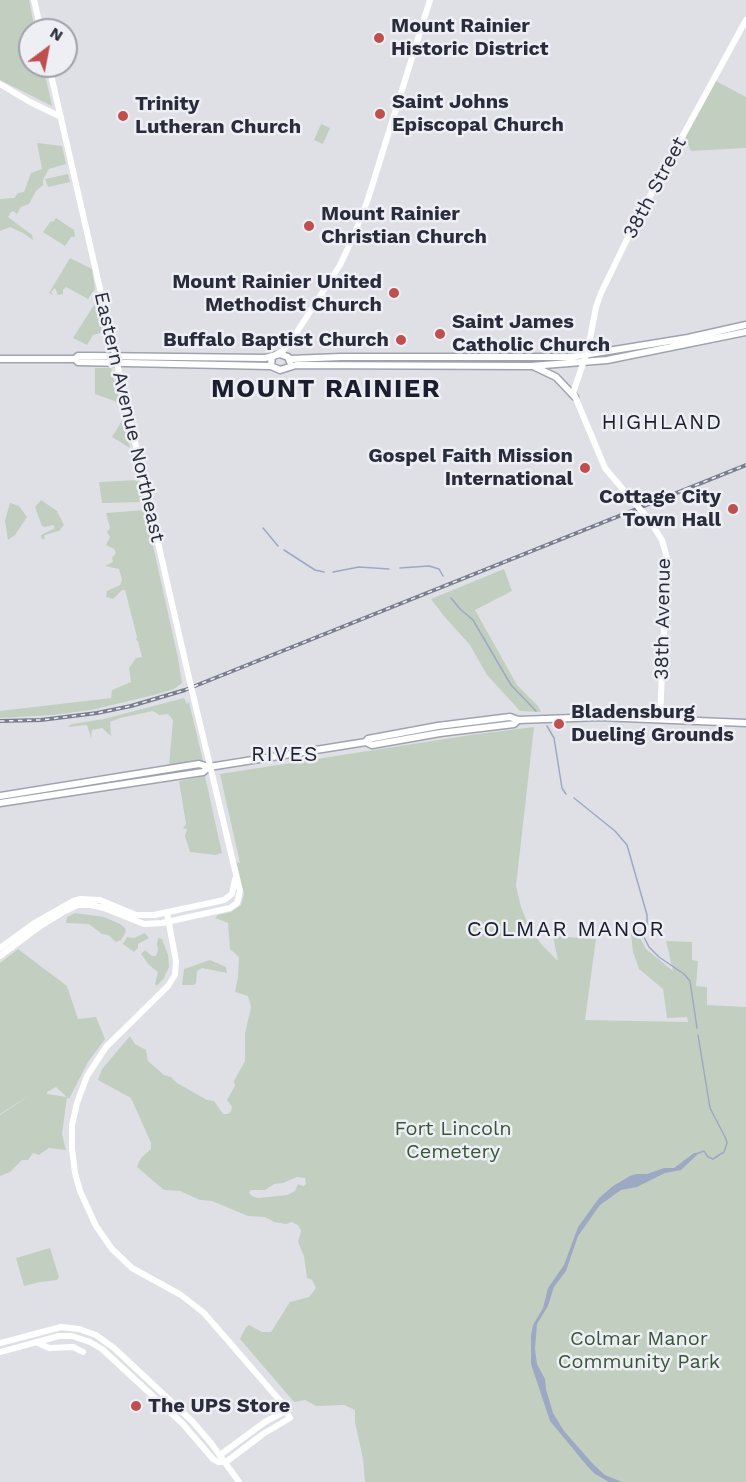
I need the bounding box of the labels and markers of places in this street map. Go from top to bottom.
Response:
place label: Mount Rainier Historic District [391,14,549,61]
marker: Mount Rainier Historic District [372,31,386,45]
place label: Saint Johns Episcopal Church [392,90,564,137]
place label: Trinity Lutheran Church [135,92,301,139]
marker: Saint Johns Episcopal Church [373,107,387,121]
marker: Trinity Lutheran Church [116,109,130,123]
place label: Mount Rainier Christian Church [321,202,487,249]
marker: Mount Rainier Christian Church [302,219,316,233]
place label: Mount Rainier United Methodist Church [172,270,382,317]
marker: Mount Rainier United Methodist Church [387,286,401,300]
place label: Saint James Catholic Church [452,310,610,357]
marker: Saint James Catholic Church [433,327,447,341]
place label: Buffalo Baptist Church [163,328,389,352]
marker: Buffalo Baptist Church [394,333,408,347]
place label: Gospel Faith Mission International [368,444,573,491]
marker: Gospel Faith Mission International [578,461,592,475]
place label: Cottage City Town Hall [599,485,721,532]
marker: Cottage City Town Hall [726,502,740,516]
place label: Bladensburg Dueling Grounds [571,700,734,747]
marker: Bladensburg Dueling Grounds [552,717,566,731]
place label: The UPS Store [148,1394,290,1418]
marker: The UPS Store [129,1399,143,1413]

